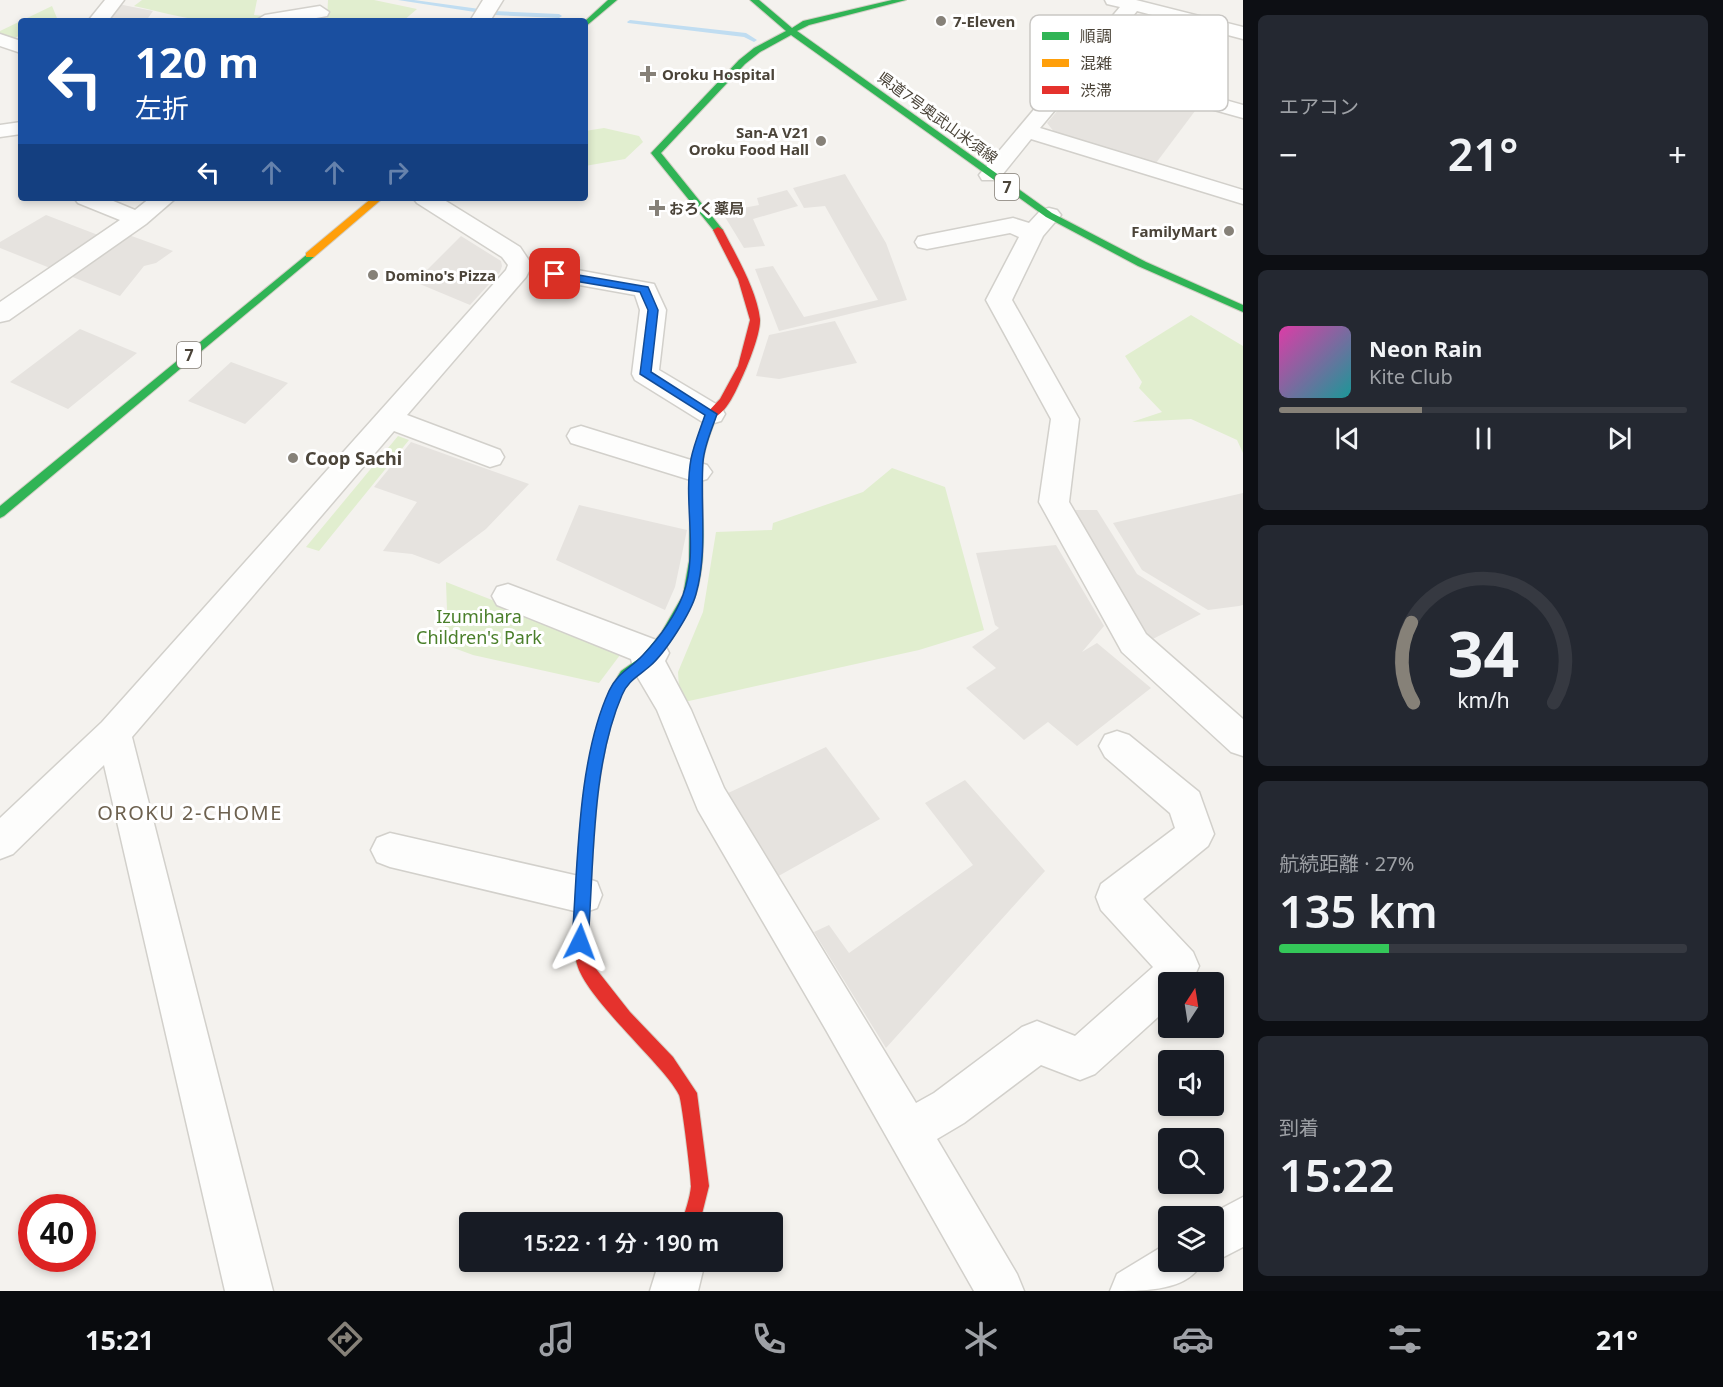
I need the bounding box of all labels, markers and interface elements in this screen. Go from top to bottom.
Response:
place label: 7-Eleven [953,11,1015,31]
marker: 7-Eleven [934,14,948,28]
legend [1030,15,1228,111]
text: 順調 [1080,25,1112,47]
text: 120 m [135,33,259,90]
icon: left [36,42,114,120]
text: 混雑 [1080,52,1112,74]
place label: Oroku Hospital [662,64,775,84]
marker: Oroku Hospital [639,65,657,83]
street label: 県道7号奥武山米須線 [874,67,1002,167]
text: 渋滞 [1080,79,1112,101]
text: 左折 [135,89,189,126]
text: エアコン [1279,93,1359,120]
place label: San-A V21 Oroku Food Hall [689,122,809,159]
text: 21° [1448,123,1518,184]
text: − [1279,132,1298,177]
text: + [1668,132,1687,177]
marker: San-A V21 Oroku Food Hall [814,134,828,148]
icon: left [192,156,225,189]
icon: ahead [255,156,288,189]
icon: ahead [318,156,351,189]
icon: right [381,156,414,189]
road number: 7 [995,174,1019,200]
place label: おろく薬局 [669,198,744,218]
marker: おろく薬局 [650,201,664,215]
place label: FamilyMart [1131,221,1217,241]
marker: FamilyMart [1222,224,1236,238]
pin [529,248,580,299]
icon: arrive [538,257,571,290]
place label: Domino's Pizza [385,265,496,285]
marker: Domino's Pizza [366,268,380,282]
text: Neon Rain [1369,333,1482,363]
road number: 7 [177,342,201,368]
text: Kite Club [1369,363,1453,390]
icon: previous [1331,422,1364,455]
icon: pause [1467,422,1500,455]
icon: next [1603,422,1636,455]
place label: Coop Sachi [305,446,402,470]
marker: Coop Sachi [286,451,300,465]
park label: Izumihara Children's Park [416,604,542,649]
text: 34 [1447,610,1519,695]
text: km/h [1457,685,1509,714]
district label: OROKU 2-CHOME [97,799,283,826]
text: 航続距離 · 27% [1279,850,1414,877]
text: 135 km [1279,880,1438,941]
position arrow [548,910,612,974]
north arrow [1158,972,1224,1038]
map controls [1158,972,1224,1272]
button: sound [1158,1050,1224,1116]
text: 到着 [1279,1114,1319,1141]
button: search [1158,1128,1224,1194]
text: 15:22 [1279,1144,1394,1205]
speed limit sign: 40 [18,1194,96,1272]
button: layers [1158,1206,1224,1272]
text: 15:22 · 1 分 · 190 m [523,1227,719,1257]
icon: directions [324,1318,366,1360]
icon: music [536,1318,578,1360]
icon: phone [748,1318,790,1360]
icon: climate [960,1318,1002,1360]
icon: car [1172,1318,1214,1360]
icon: filters [1384,1318,1426,1360]
text: 15:21 [85,1321,154,1358]
text: 21° [1596,1321,1638,1358]

